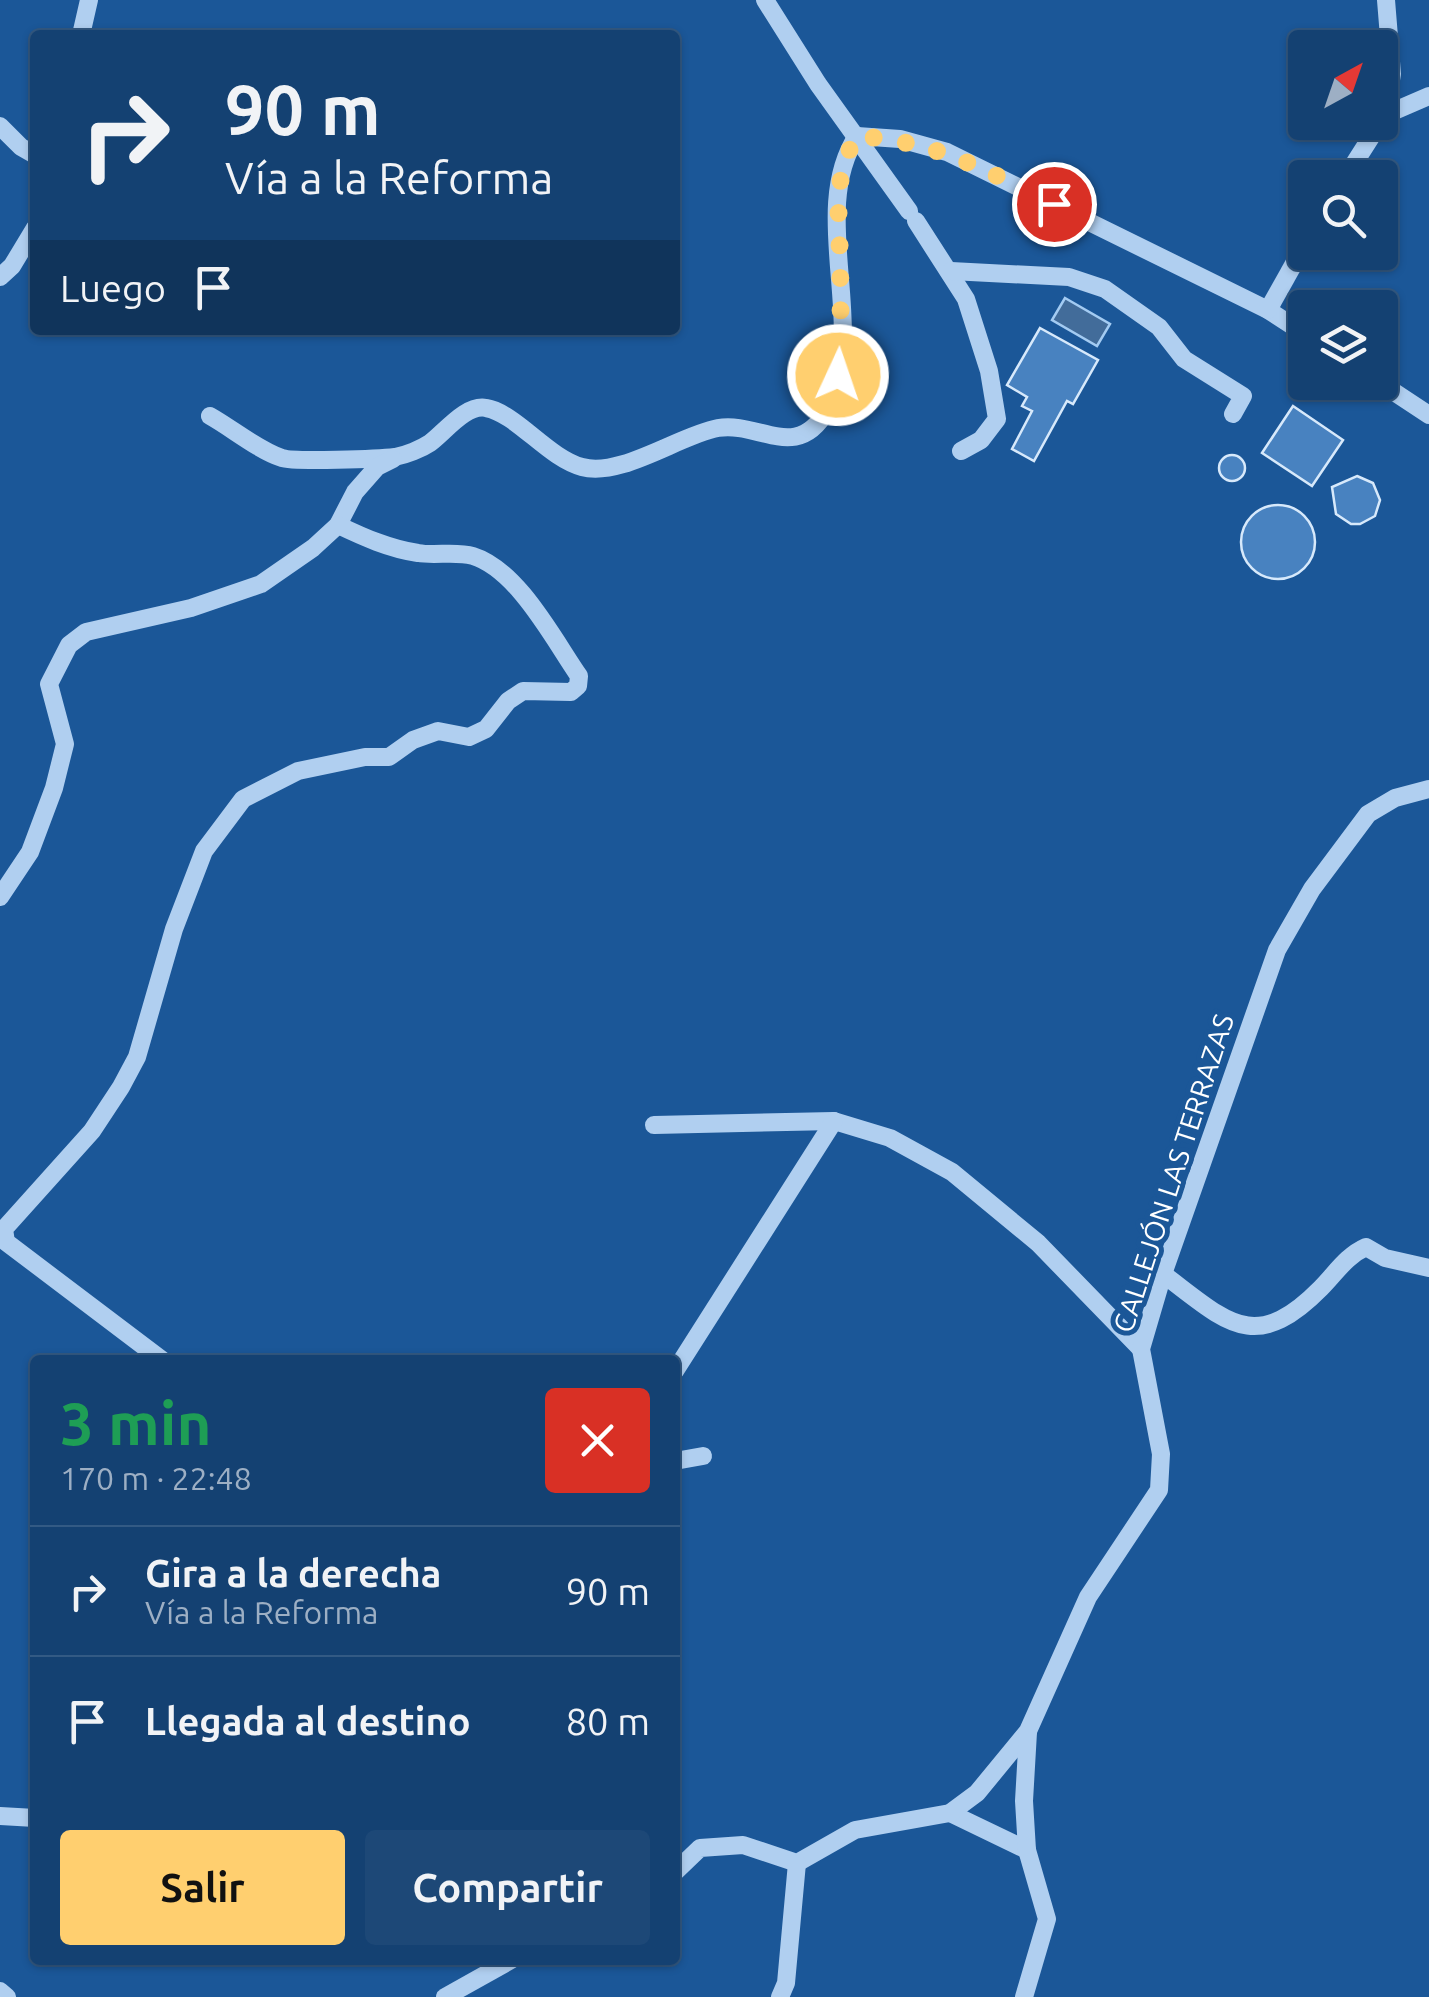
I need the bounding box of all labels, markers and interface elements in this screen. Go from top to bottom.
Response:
north arrow [1288,30,1398,140]
map controls [1288,30,1398,400]
icon: right [60,70,190,200]
text: 90 m [225,70,381,148]
text: Vía a la Reforma [225,152,553,203]
button: search [1288,160,1398,270]
pin [1012,162,1097,247]
icon: arrive [1027,177,1082,232]
icon: arrive [186,260,241,315]
text: Luego [60,267,166,309]
button: layers [1288,290,1398,400]
position arrow [786,323,890,427]
street label: CALLEJÓN LAS TERRAZAS [1106,1010,1239,1336]
button: close [545,1388,650,1493]
text: 3 min [60,1389,212,1456]
text: 170 m · 22:48 [60,1460,252,1496]
text: Gira a la derecha [145,1552,441,1594]
icon: right [60,1564,115,1619]
text: 90 m [566,1570,650,1612]
text: Vía a la Reforma [145,1594,379,1630]
icon: arrive [60,1694,115,1749]
text: Llegada al destino [145,1700,471,1742]
text: 80 m [566,1700,650,1742]
button: Salir [60,1830,345,1945]
button: Compartir [365,1830,650,1945]

